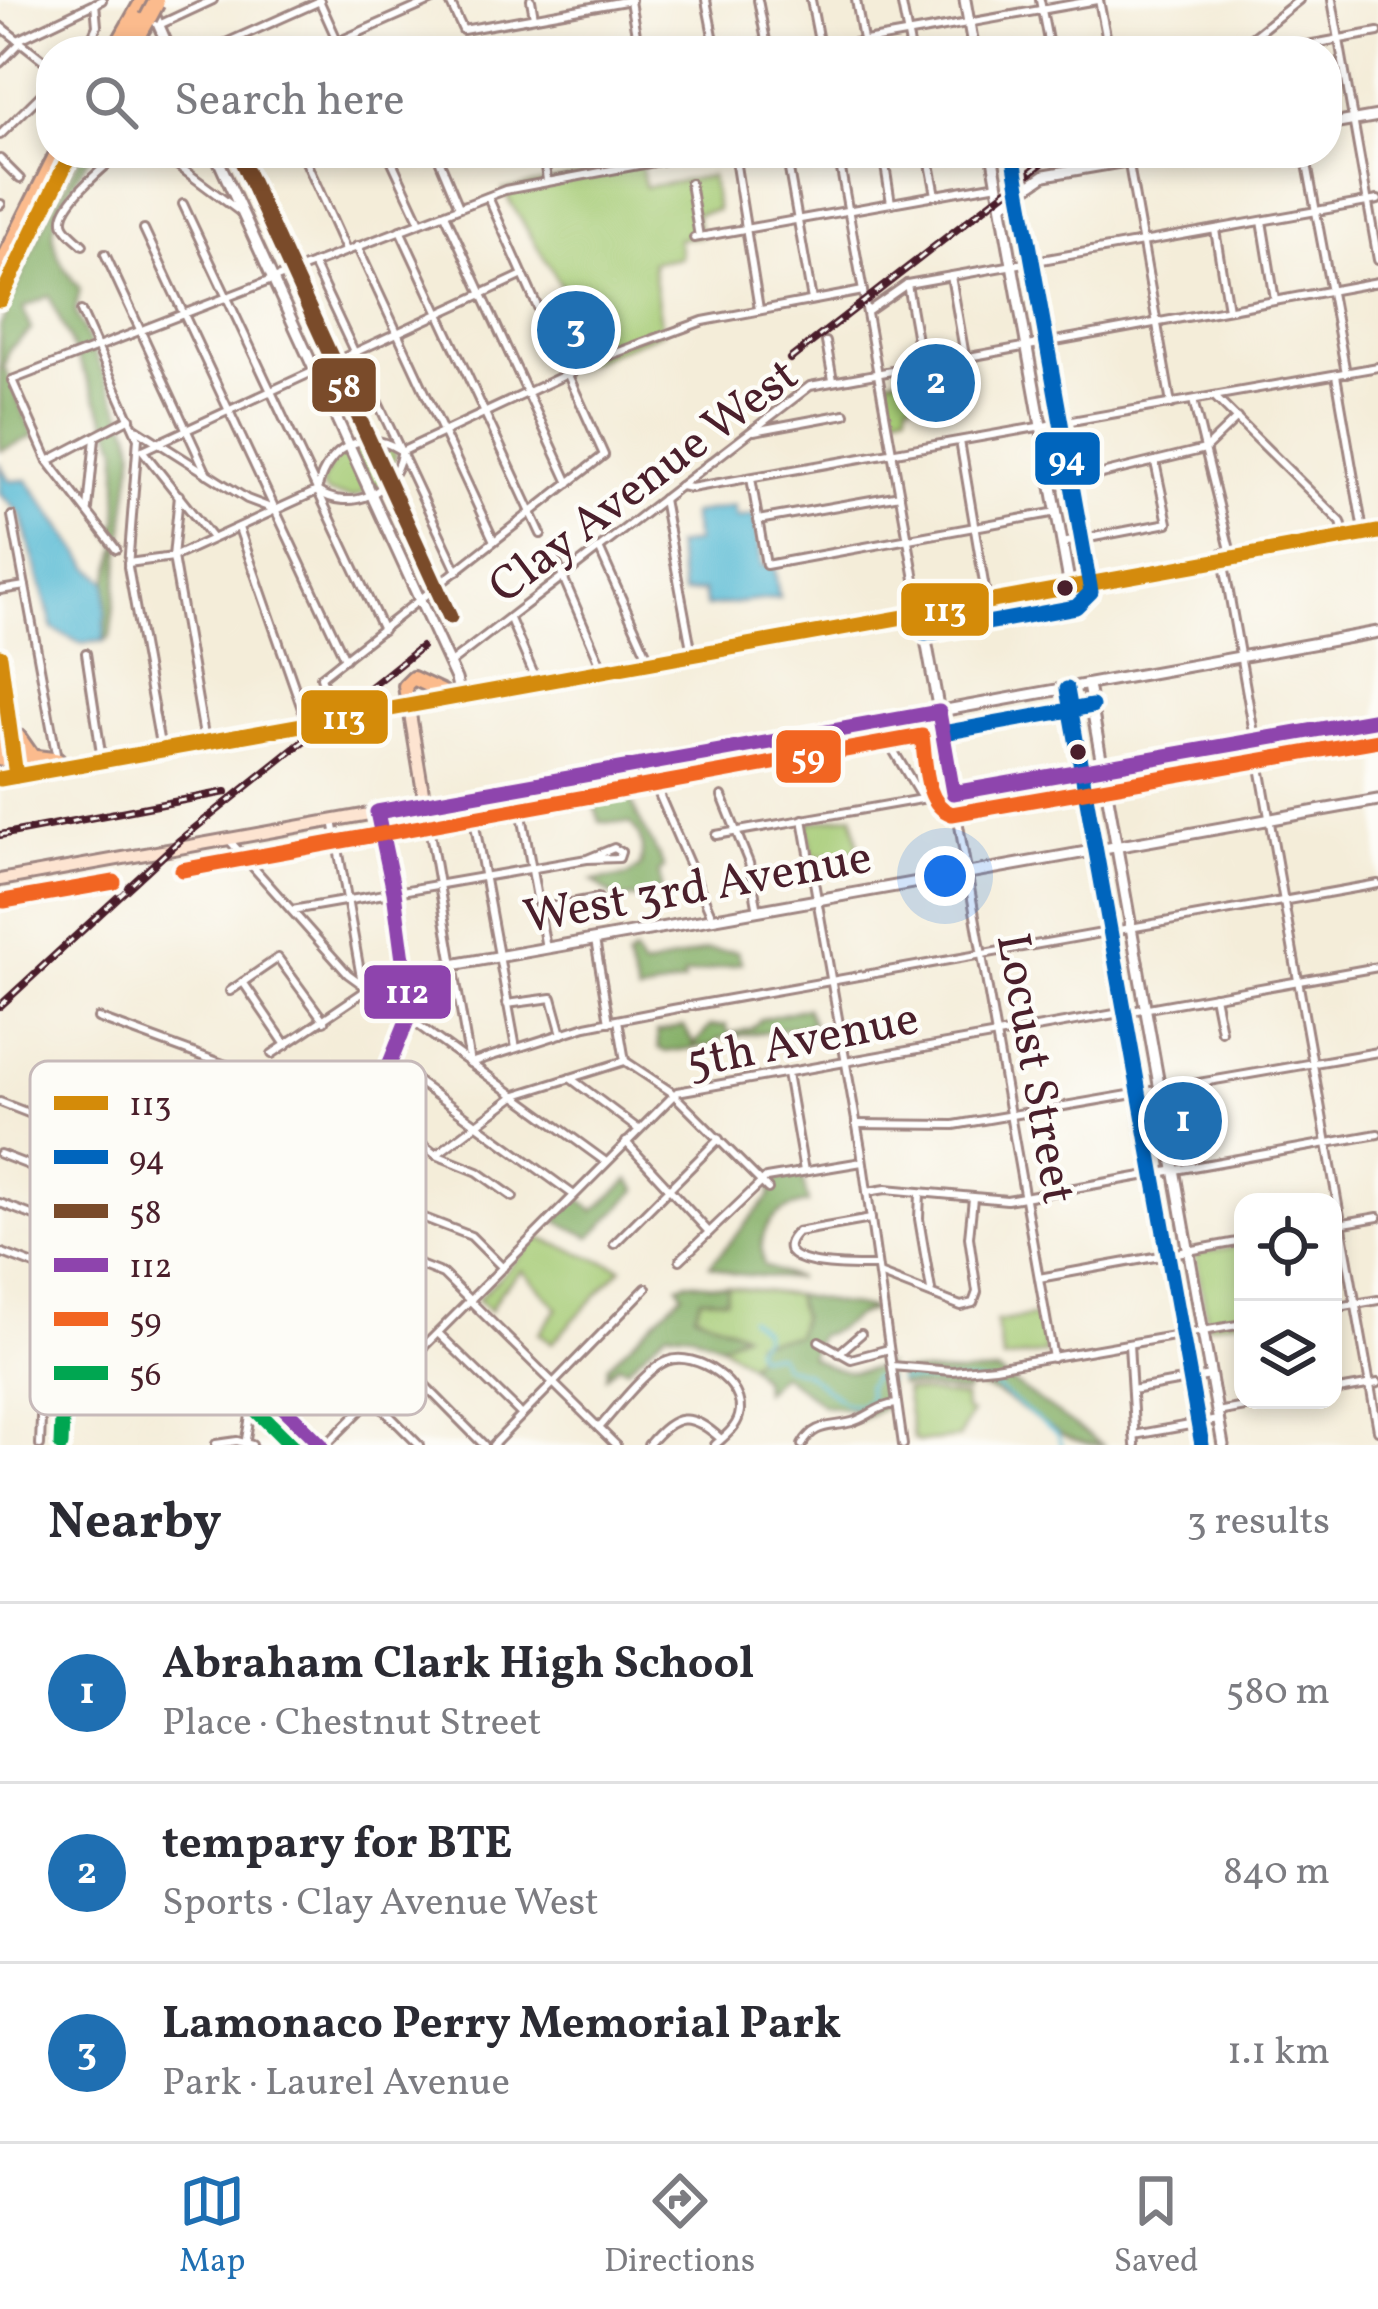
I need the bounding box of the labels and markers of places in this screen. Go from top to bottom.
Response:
pin: 3 [537,285,615,375]
pin: 2 [897,338,975,428]
unlabelled marker [1054,577,1076,599]
unlabelled marker [1067,741,1089,763]
pin: 1 [1144,1076,1222,1166]

